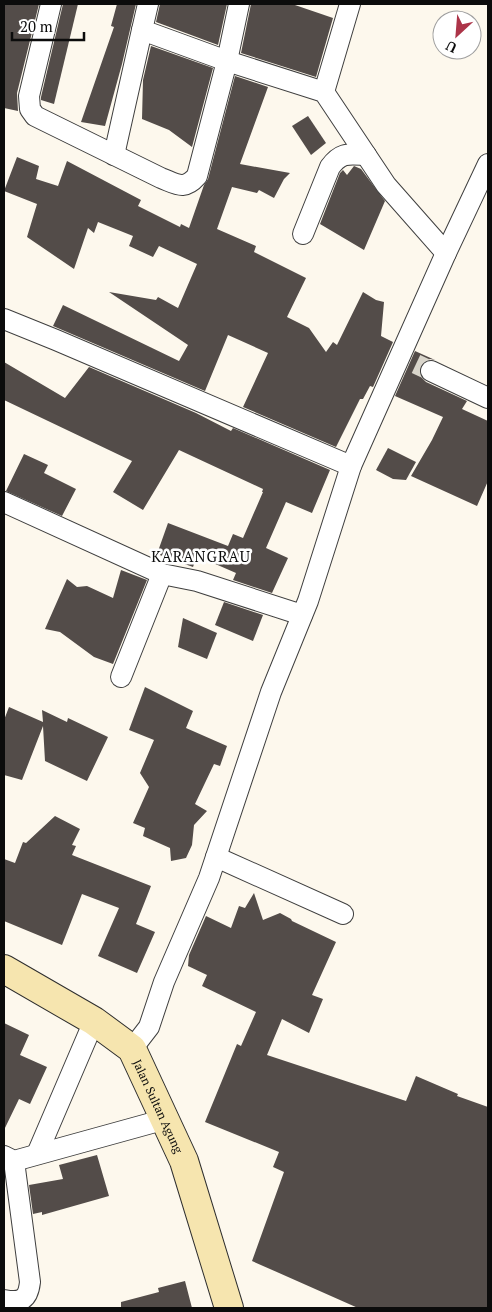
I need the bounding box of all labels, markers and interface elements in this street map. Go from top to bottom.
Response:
scale bar [12,10,85,42]
north arrow [432,10,482,60]
text: 20 m [20,16,53,36]
text: U [442,36,460,58]
district label: KARANGRAU [151,546,251,566]
street label: Jalan Sultan Agung [130,1057,187,1156]

